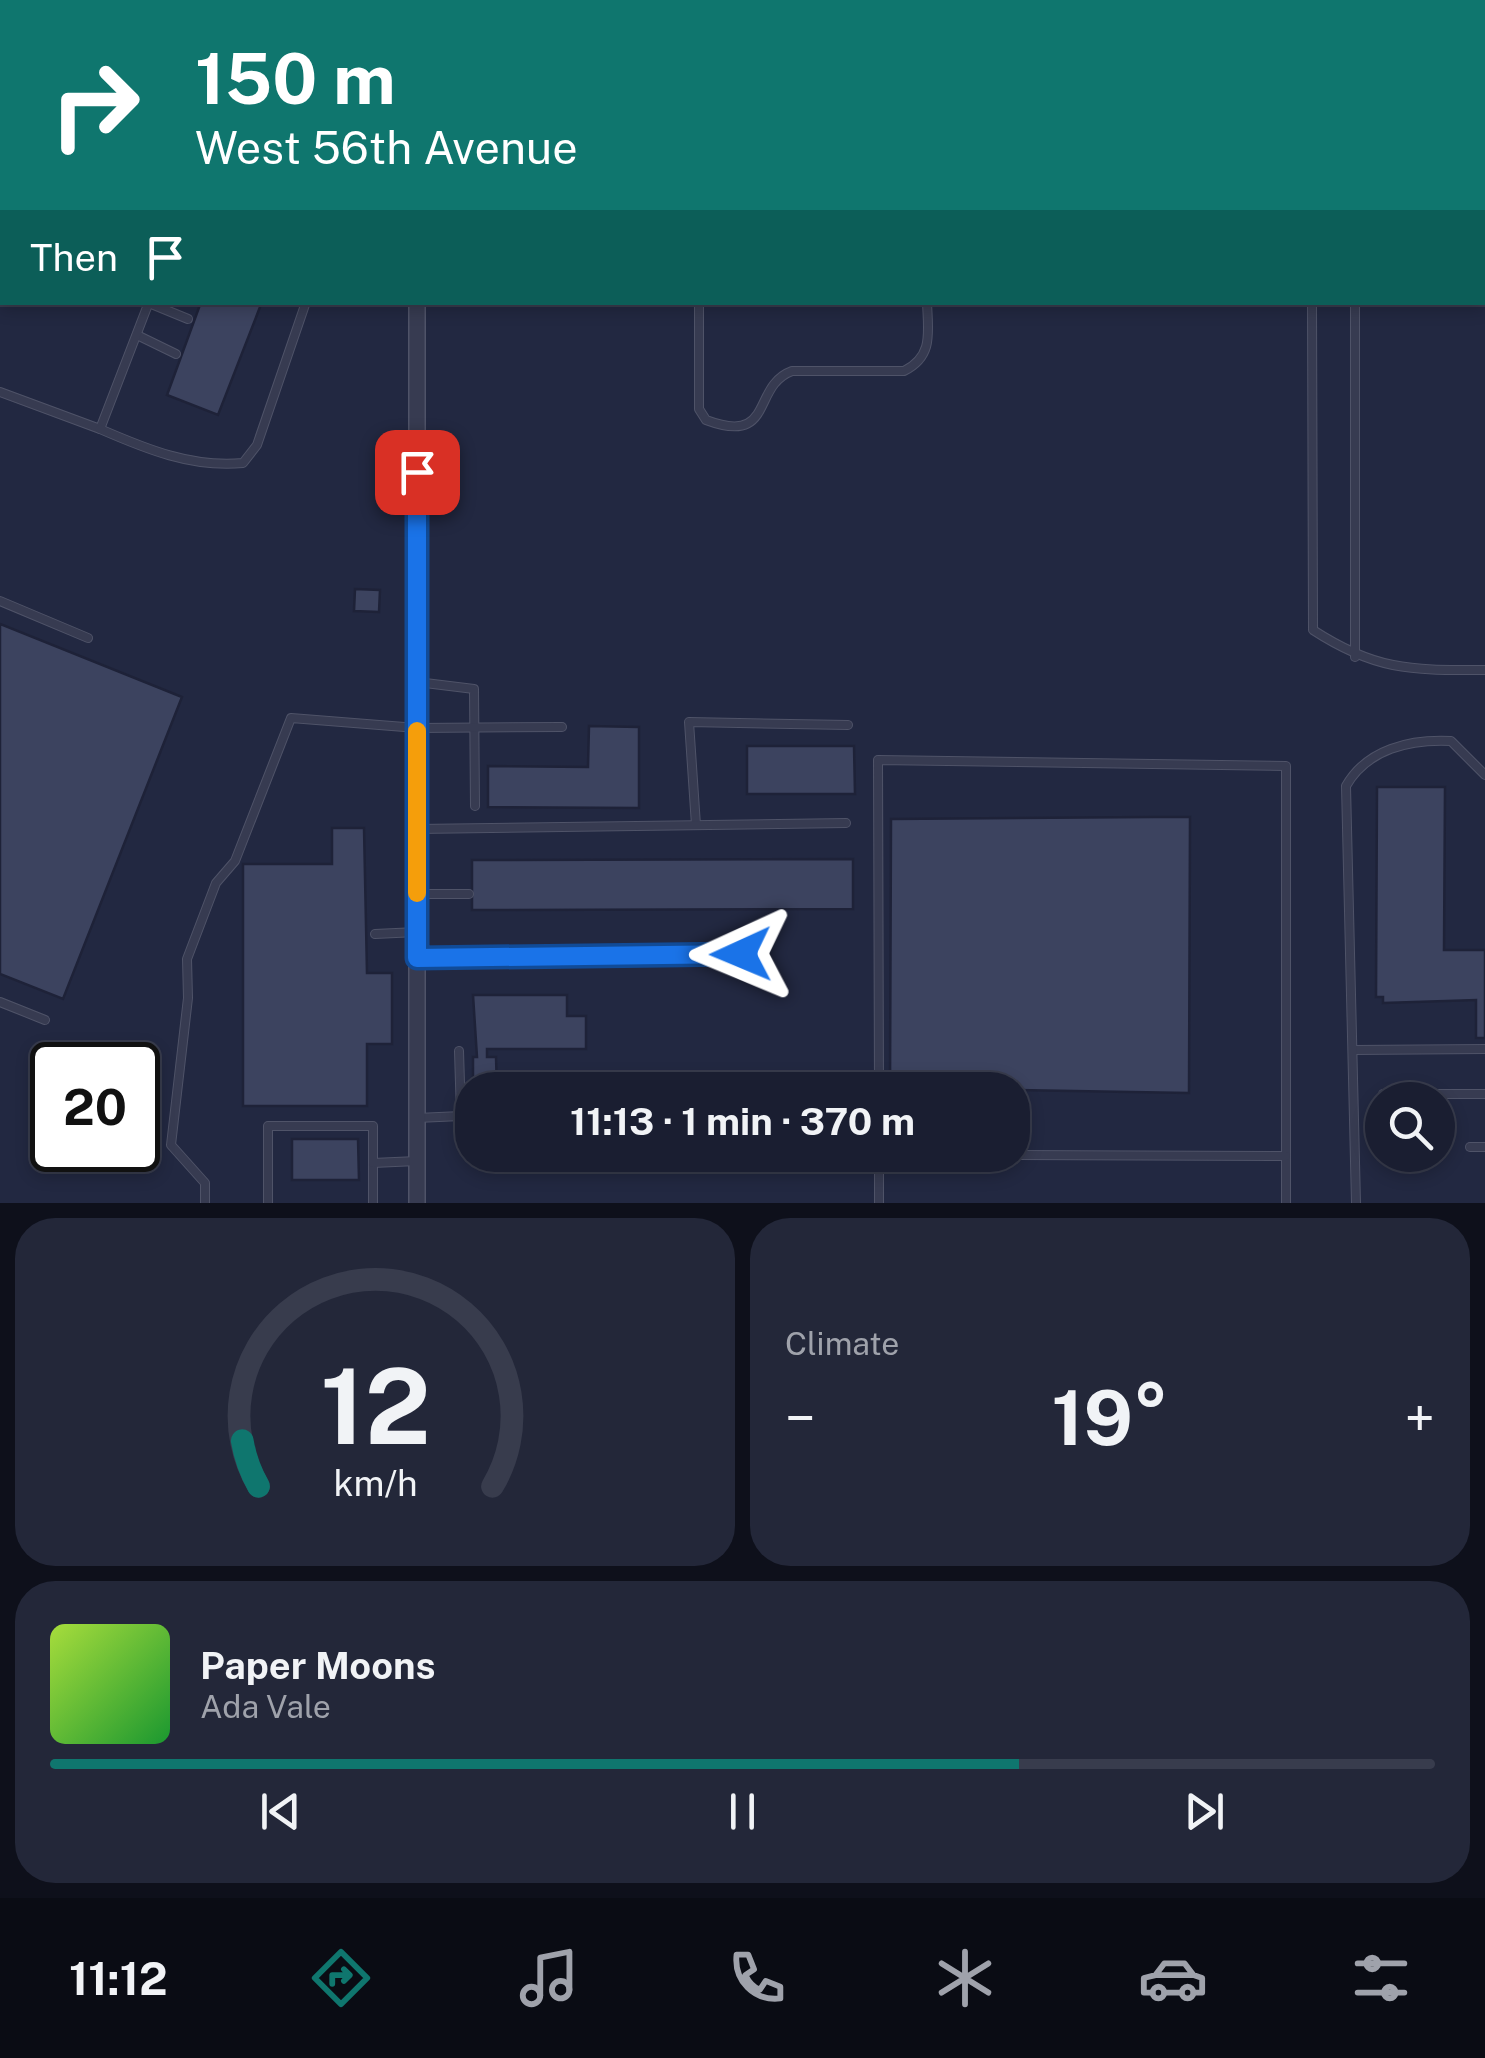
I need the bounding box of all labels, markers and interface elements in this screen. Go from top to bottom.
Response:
text: 150 m [195,37,396,120]
icon: right [30,40,160,170]
text: West 56th Avenue [195,121,578,174]
icon: arrive [138,230,193,285]
text: Then [30,235,118,280]
pin [375,430,460,515]
icon: arrive [390,445,445,500]
position arrow [689,902,793,1006]
speed limit sign: 20 [30,1042,160,1172]
map controls [1365,1082,1455,1172]
button: search [1365,1082,1455,1172]
text: 11:13 · 1 min · 370 m [570,1099,915,1144]
text: Climate [785,1325,899,1362]
text: 12 [320,1345,430,1467]
text: 19° [1051,1374,1169,1462]
text: − [785,1386,816,1450]
text: + [1404,1386,1435,1450]
text: km/h [333,1462,417,1504]
text: Paper Moons [200,1643,435,1688]
text: Ada Vale [200,1688,331,1725]
icon: previous [253,1784,308,1839]
icon: pause [715,1784,770,1839]
icon: next [1177,1784,1232,1839]
icon: directions [306,1943,376,2013]
icon: music [514,1943,584,2013]
icon: phone [722,1943,792,2013]
icon: climate [930,1943,1000,2013]
icon: car [1138,1943,1208,2013]
icon: filters [1346,1943,1416,2013]
text: 11:12 [69,1952,168,2005]

